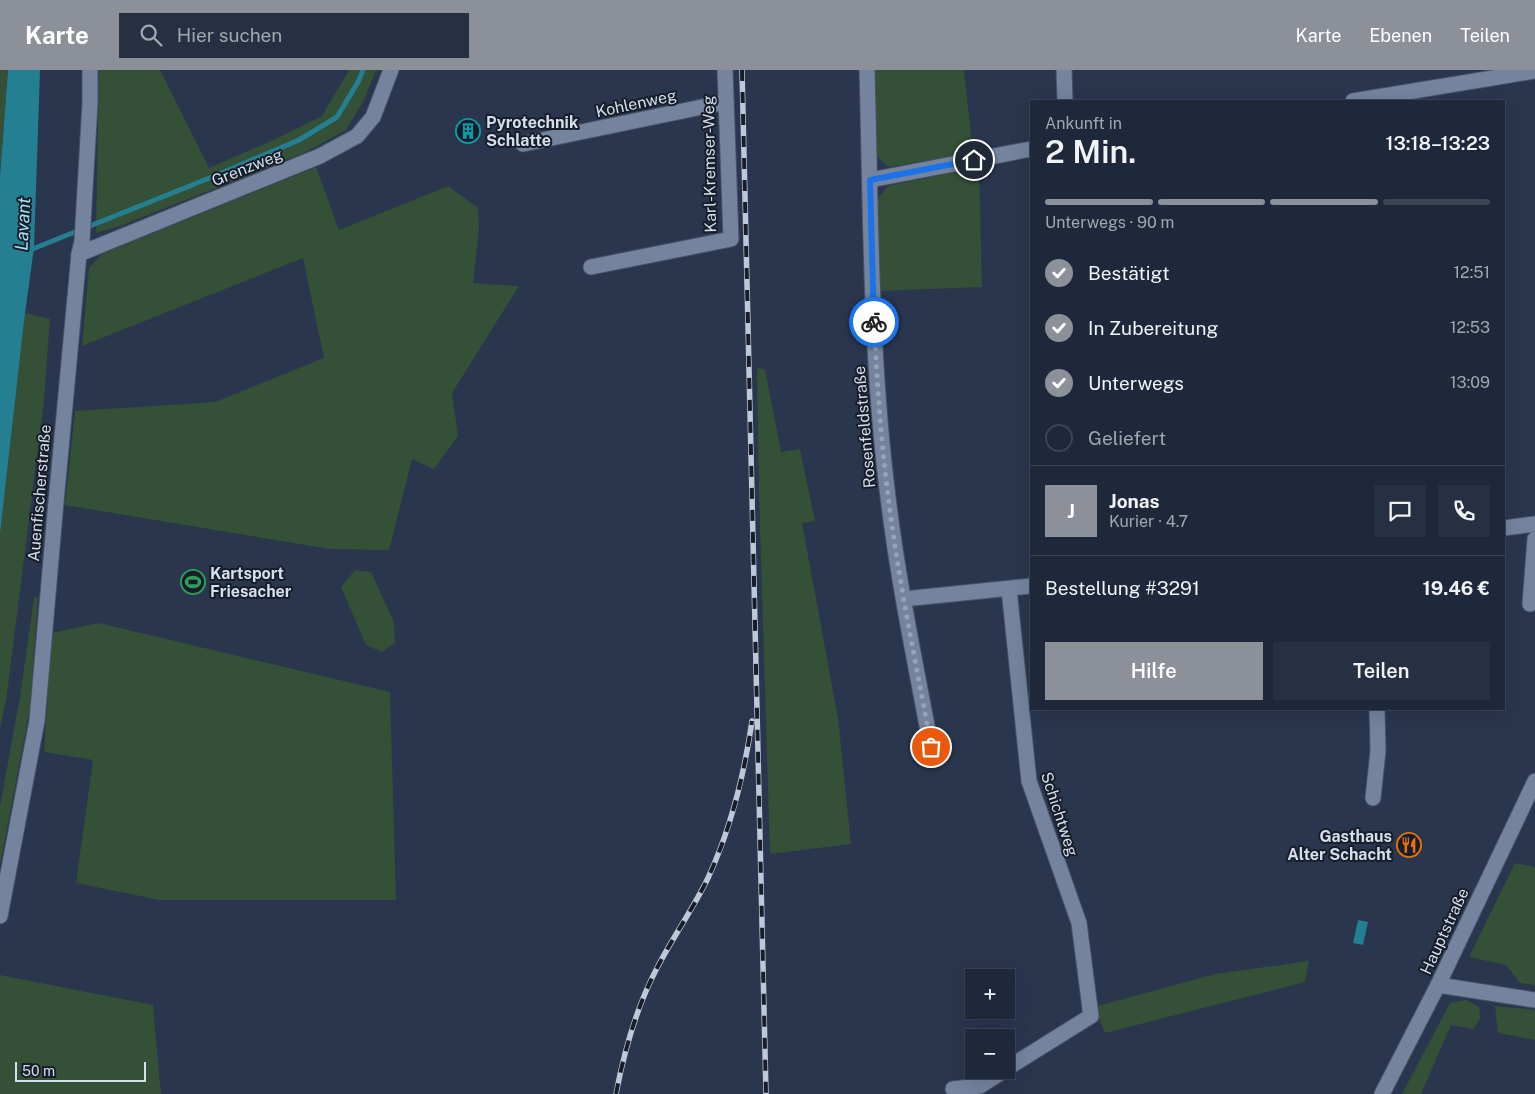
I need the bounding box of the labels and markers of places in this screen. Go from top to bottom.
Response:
place label: Pyrotechnik Schlatte [486,113,578,150]
building icon: Pyrotechnik Schlatte [455,118,481,144]
pin [953,139,995,181]
place label: Kartsport Friesacher [210,564,292,601]
sports icon: Kartsport Friesacher [180,569,206,595]
pin [910,726,952,768]
place label: Gasthaus Alter Schacht [1287,827,1392,864]
restaurant icon: Gasthaus Alter Schacht [1396,832,1422,858]

